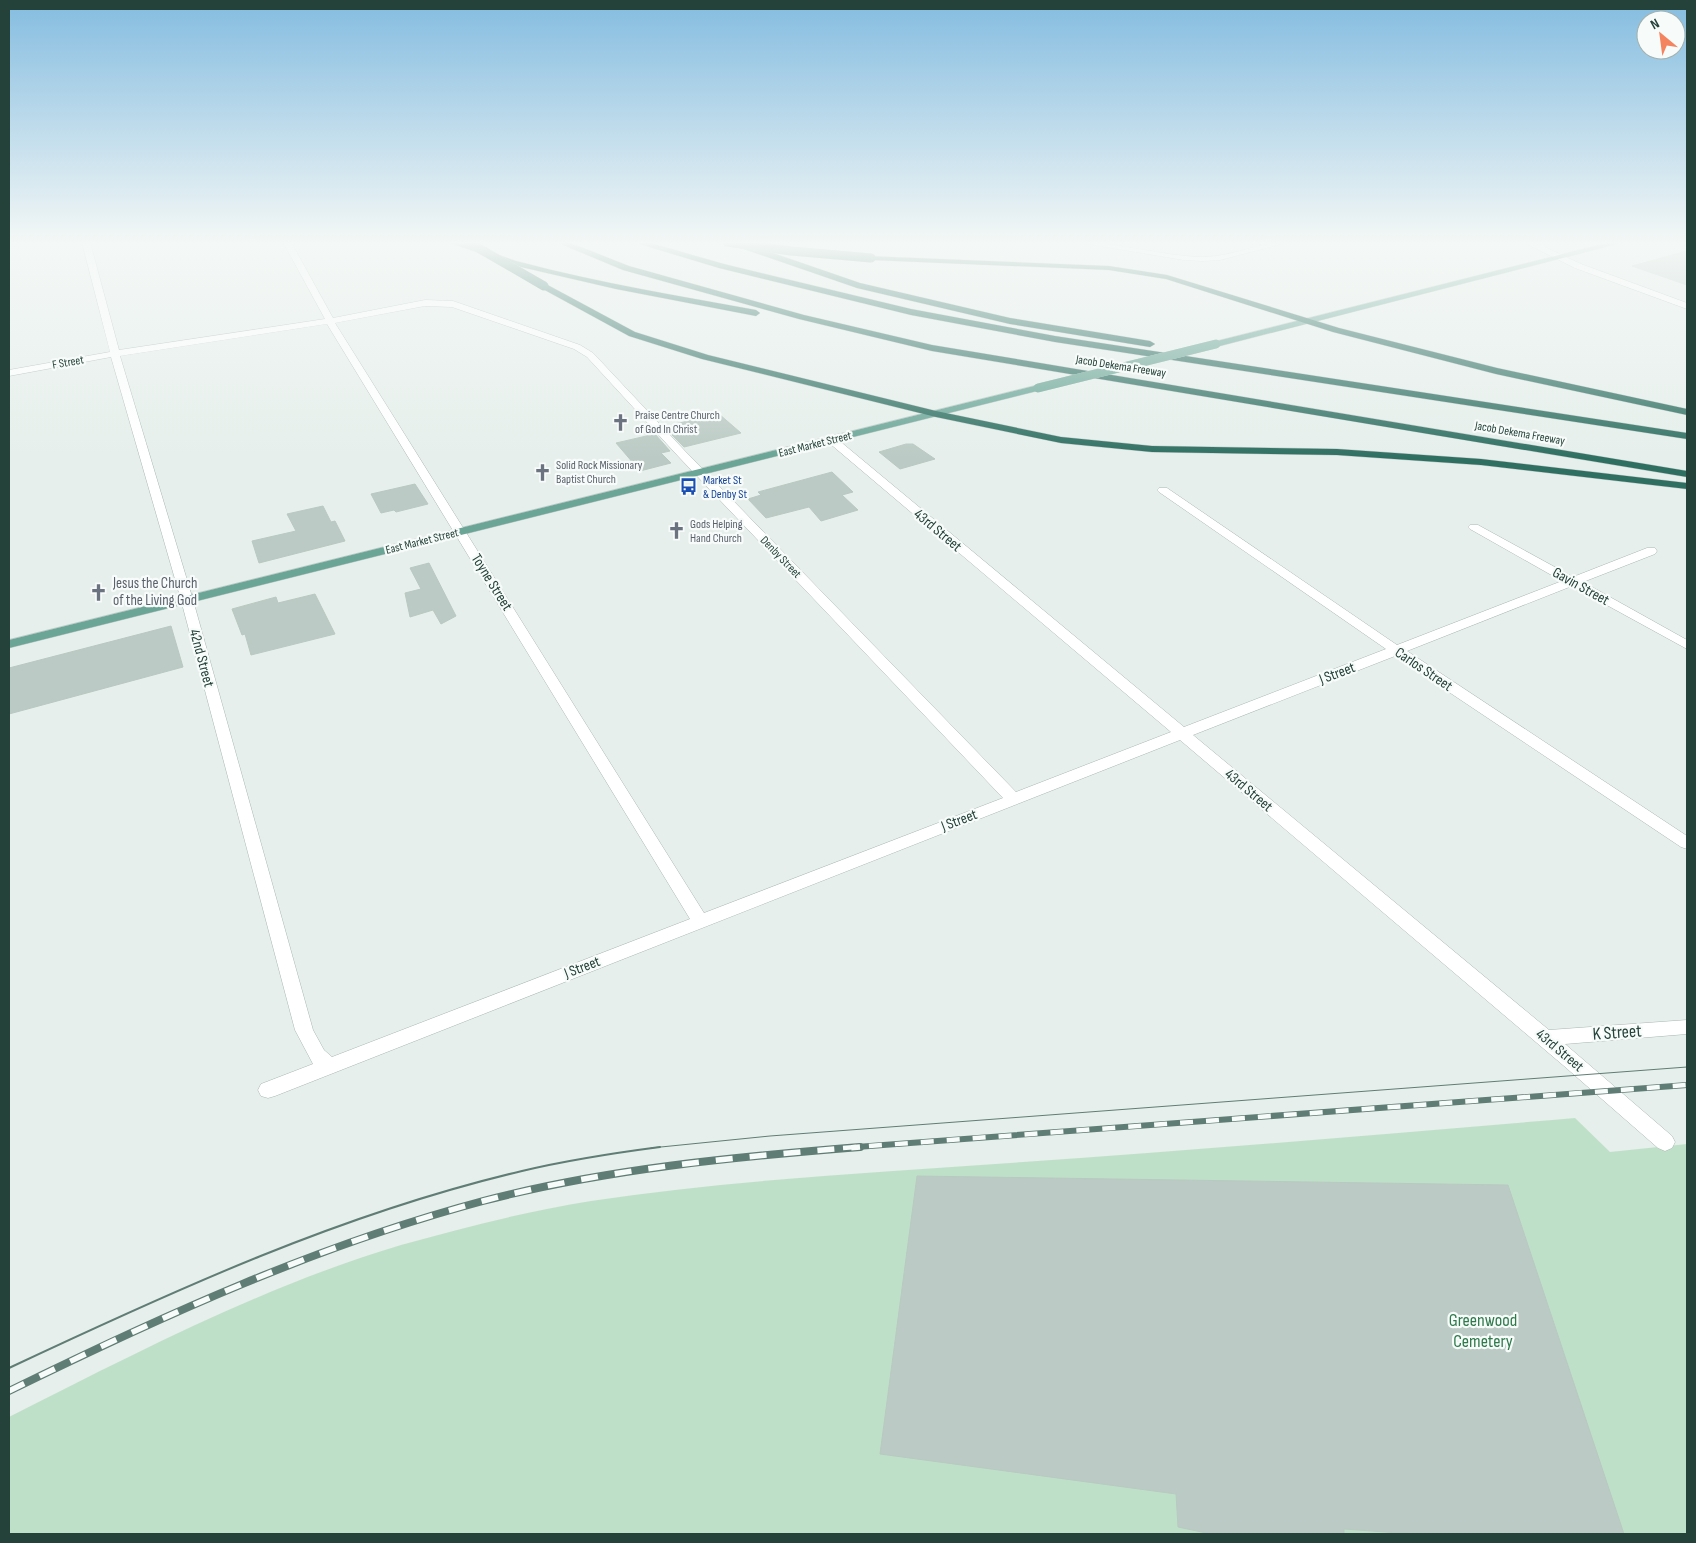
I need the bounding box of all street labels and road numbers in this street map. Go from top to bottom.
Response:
street label: F Street [51,352,85,373]
street label: Jacob Dekema Freeway [1074,352,1167,381]
street label: Jacob Dekema Freeway [1473,418,1566,449]
street label: East Market Street [777,428,853,461]
street label: 43rd Street [910,505,966,556]
street label: East Market Street [384,525,460,558]
street label: Denby Street [757,533,805,582]
street label: Toyne Street [467,550,517,615]
street label: Gavin Street [1549,563,1613,610]
street label: 42nd Street [185,627,218,690]
street label: Carlos Street [1391,643,1457,696]
street label: J Street [1316,658,1358,689]
street label: 43rd Street [1221,765,1277,816]
street label: J Street [938,805,980,836]
street label: J Street [561,952,603,983]
street label: K Street [1592,1020,1643,1045]
street label: 43rd Street [1532,1025,1588,1076]

